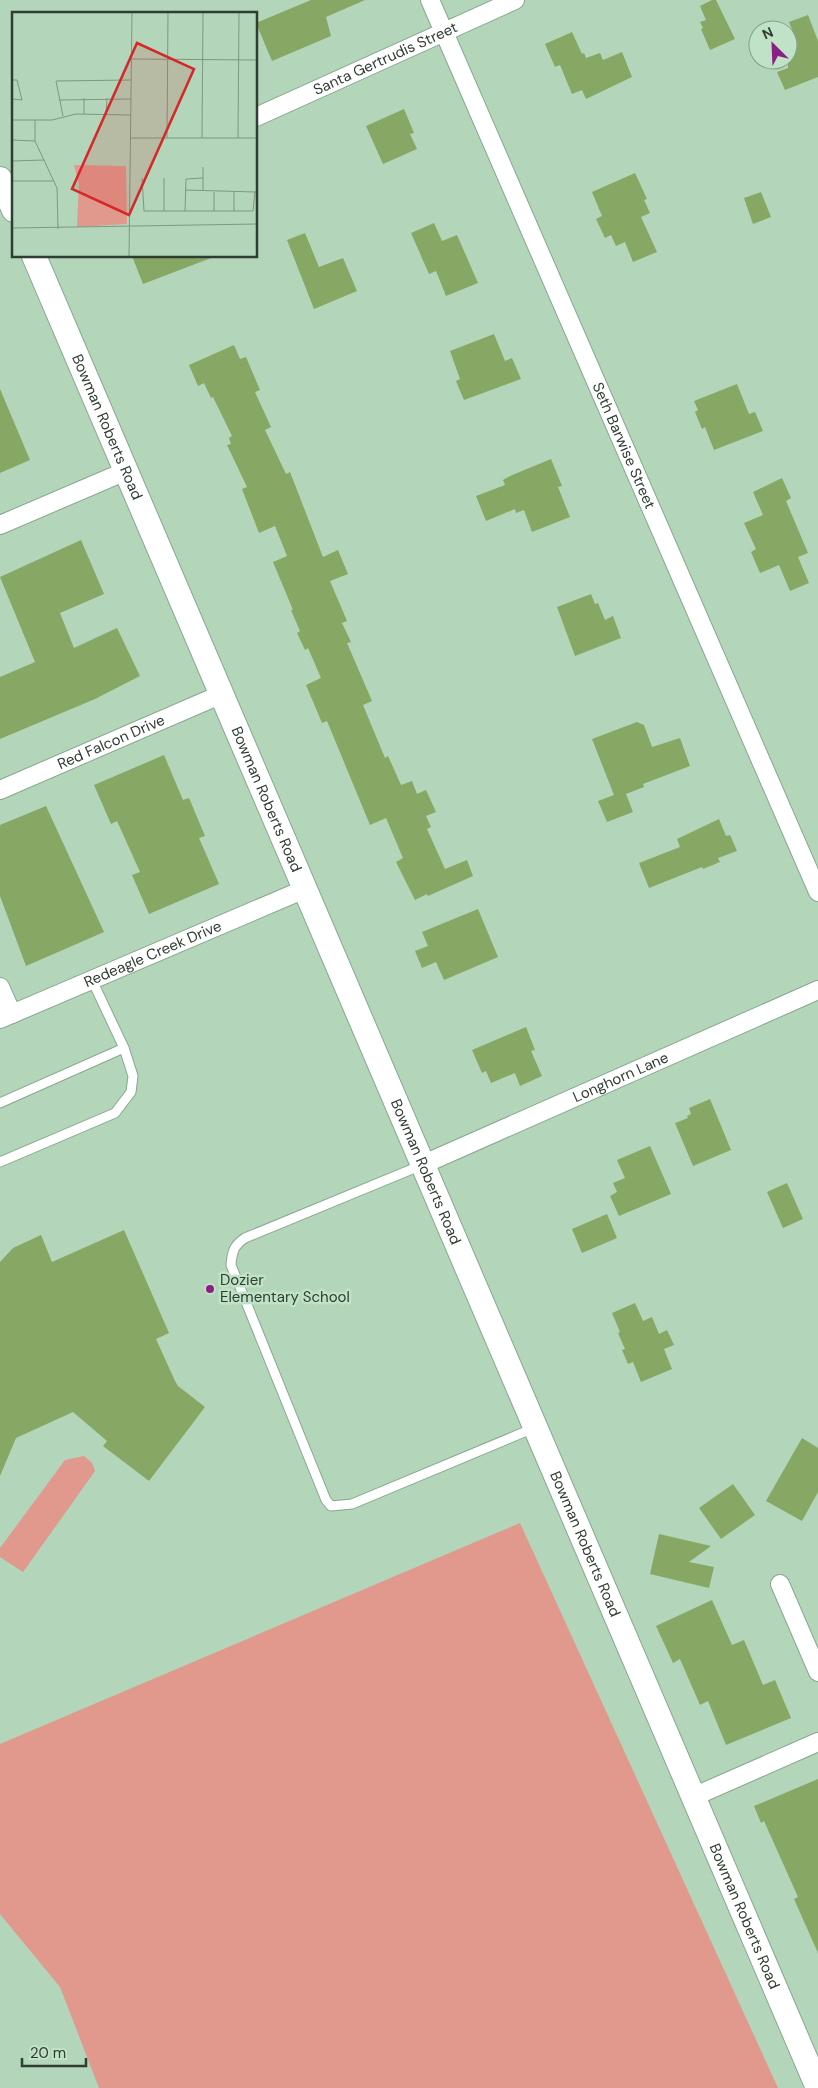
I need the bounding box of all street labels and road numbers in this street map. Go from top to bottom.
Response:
street label: Santa Gertrudis Street [310,17,461,100]
street label: Bowman Roberts Road [67,351,147,503]
street label: Seth Barwise Street [588,379,660,512]
street label: Red Falcon Drive [54,710,168,774]
street label: Bowman Roberts Road [227,723,307,875]
street label: Redeagle Creek Drive [81,916,225,992]
street label: Longhorn Lane [570,1047,672,1107]
street label: Bowman Roberts Road [386,1096,466,1248]
street label: Bowman Roberts Road [545,1468,625,1620]
street label: Bowman Roberts Road [705,1840,785,1992]

